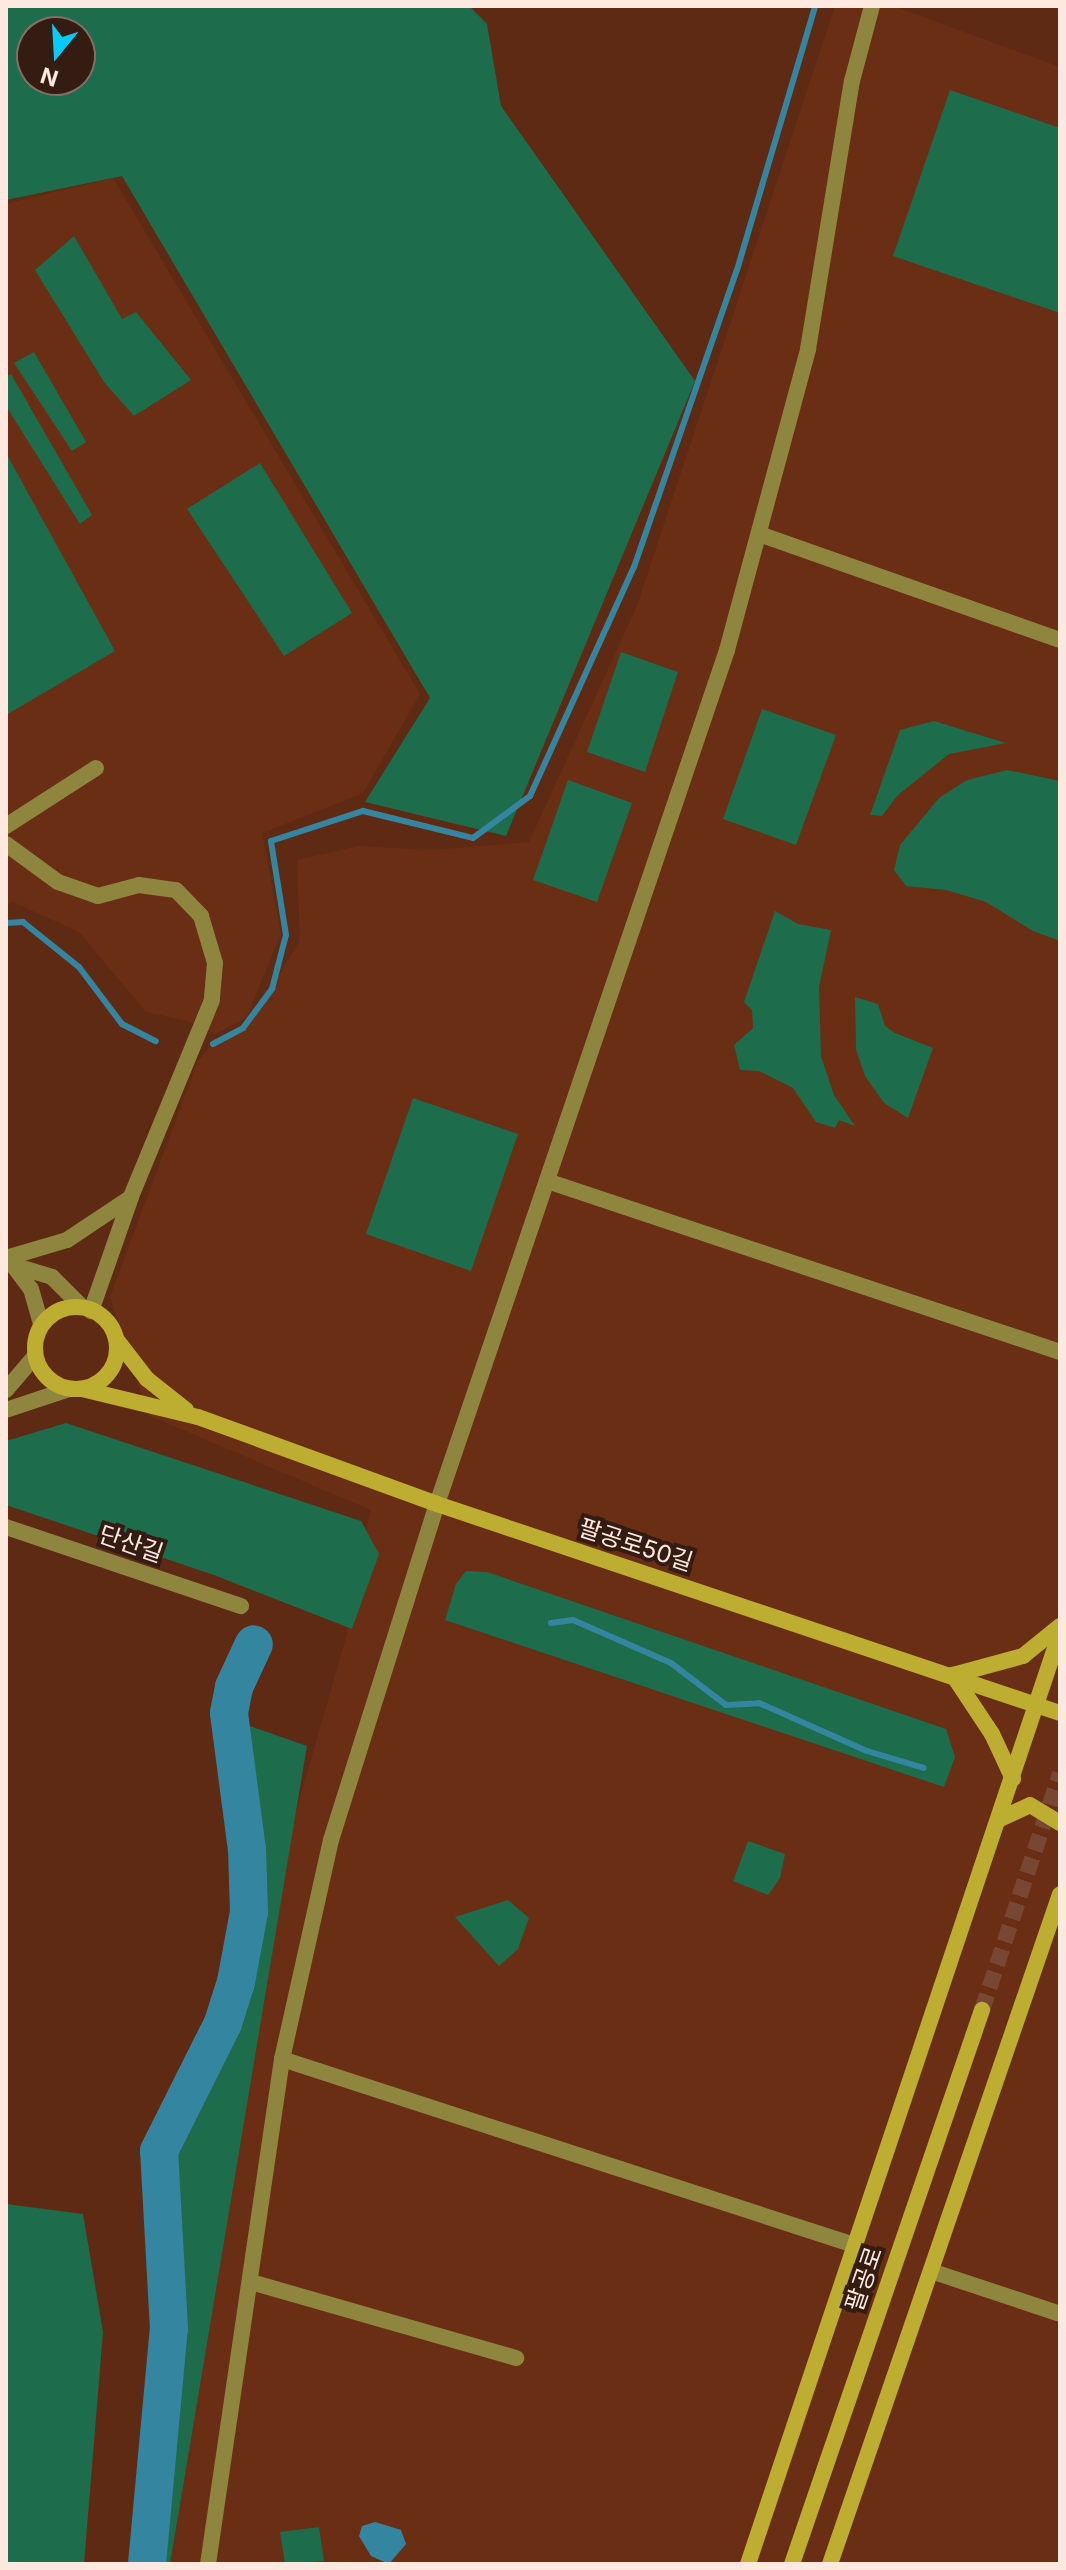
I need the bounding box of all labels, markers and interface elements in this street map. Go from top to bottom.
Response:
north arrow [16,16,96,96]
text: N [37,62,61,92]
street label: 팔공로50길 [575,1513,697,1577]
street label: 단산길 [95,1520,167,1568]
street label: 팔공로 [840,2243,888,2315]

